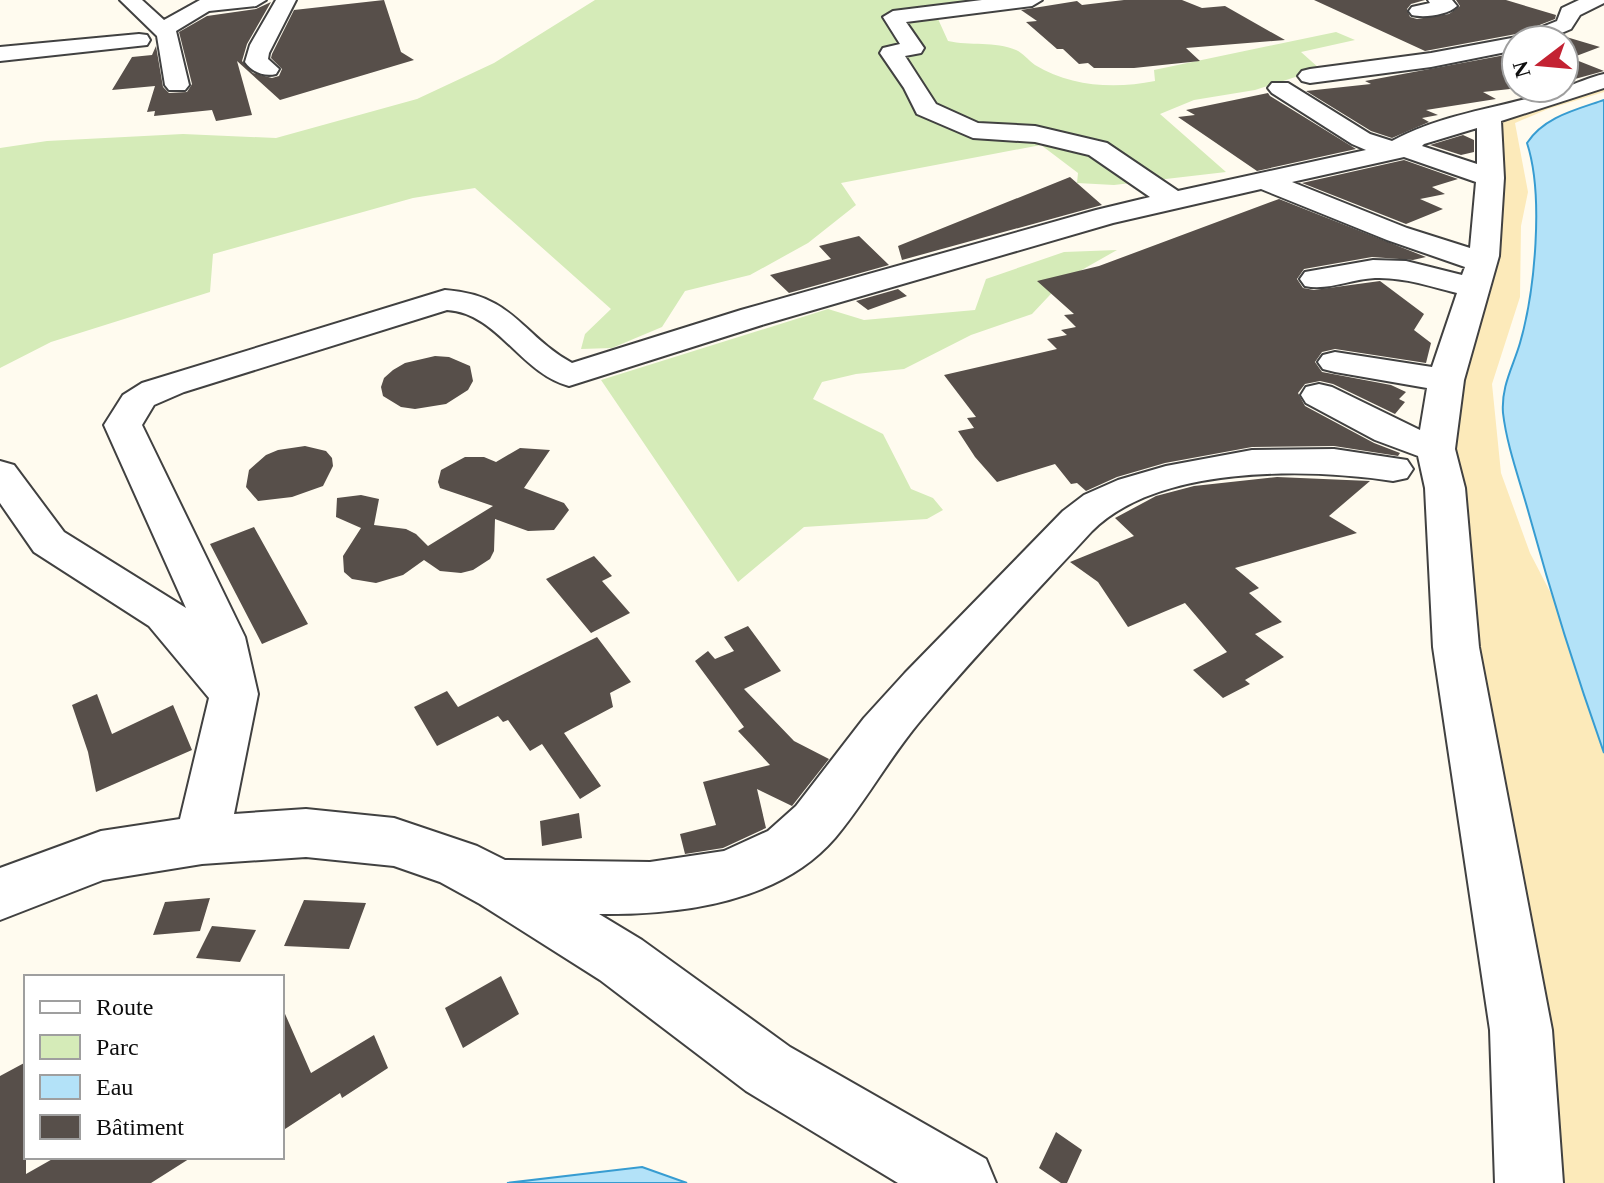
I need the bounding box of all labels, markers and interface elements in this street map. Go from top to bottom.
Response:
north arrow [1500,24,1580,104]
text: N [1507,58,1535,80]
legend [24,975,284,1159]
text: Route [96,994,153,1020]
text: Parc [96,1034,139,1060]
text: Eau [96,1074,133,1100]
text: Bâtiment [96,1114,184,1140]

